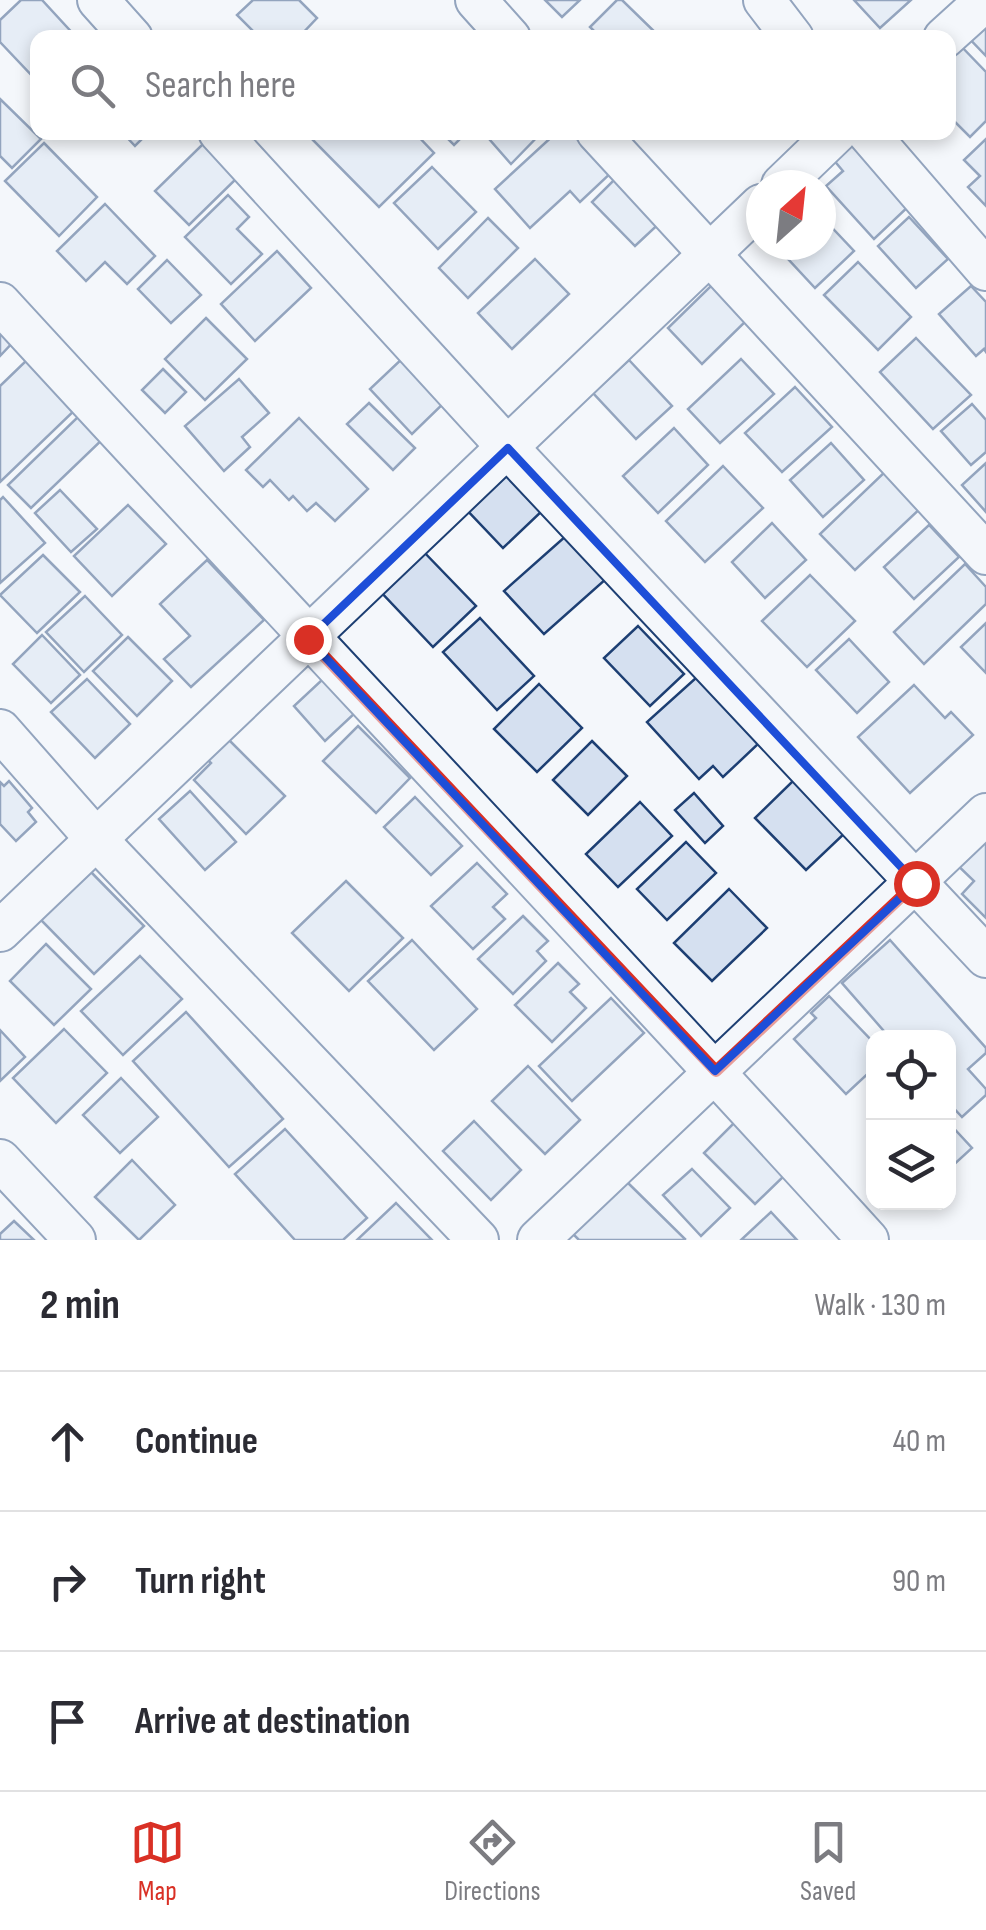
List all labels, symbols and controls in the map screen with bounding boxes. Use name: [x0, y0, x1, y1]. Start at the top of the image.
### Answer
search box: [30, 30, 956, 140]
icon: search: [65, 58, 120, 113]
text: Search here: [145, 63, 296, 108]
north arrow: [746, 170, 836, 260]
route end: [286, 617, 332, 663]
route start: [894, 861, 940, 907]
map controls: [866, 1030, 956, 1210]
button: locate: [866, 1030, 956, 1120]
button: layers: [866, 1120, 956, 1210]
text: 2 min: [40, 1280, 120, 1331]
text: Walk · 130 m: [814, 1286, 946, 1325]
icon: ahead: [40, 1414, 95, 1469]
text: Continue: [135, 1419, 258, 1464]
text: 40 m: [893, 1422, 946, 1461]
icon: right: [40, 1554, 95, 1609]
text: Turn right: [135, 1559, 266, 1604]
text: 90 m: [892, 1562, 946, 1601]
icon: arrive: [40, 1694, 95, 1749]
text: Arrive at destination: [135, 1699, 410, 1744]
tab: Map: [130, 1815, 185, 1908]
tab: Directions: [444, 1815, 541, 1908]
tab: Saved: [800, 1815, 856, 1908]

